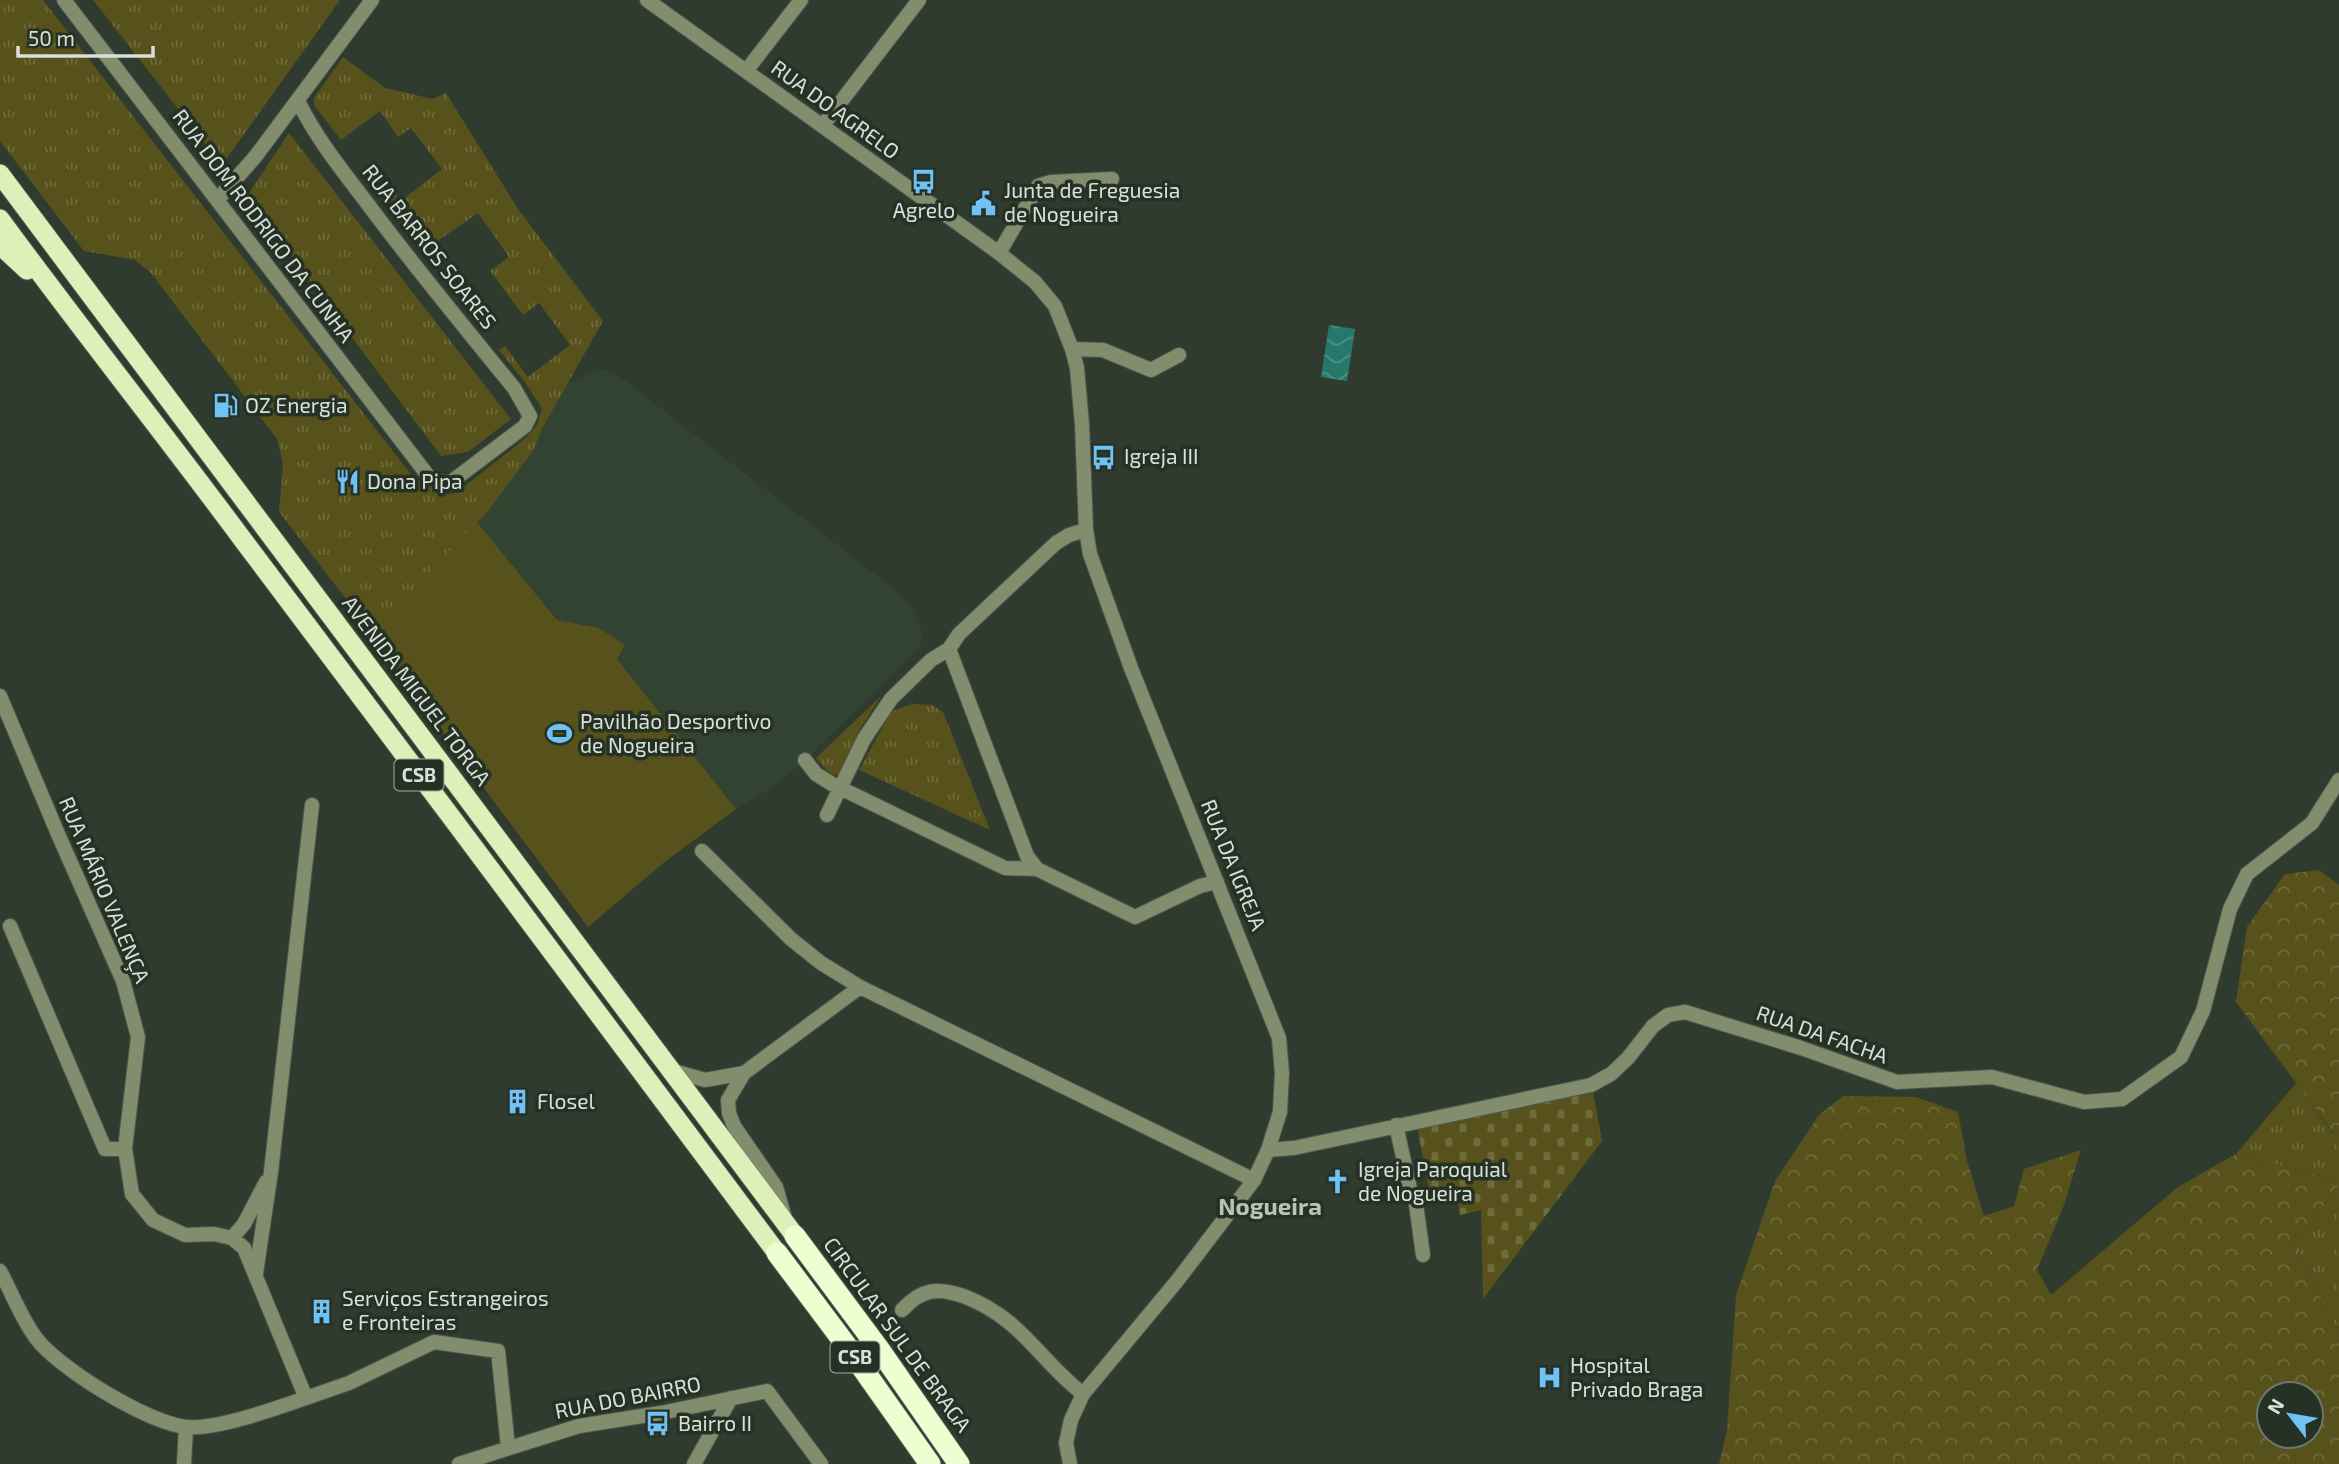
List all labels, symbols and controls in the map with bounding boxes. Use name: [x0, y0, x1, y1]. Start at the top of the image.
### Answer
scale bar: [18, 14, 152, 58]
text: 50 m: [28, 25, 75, 50]
street label: RUA DO AGRELO: [767, 54, 905, 163]
street label: RUA DOM RODRIGO DA CUNHA: [168, 104, 360, 347]
street label: RUA BARROS SOARES: [358, 159, 502, 333]
bus stop icon: Agrelo: [910, 168, 938, 196]
place label: Junta de Freguesia de Nogueira: [1004, 177, 1180, 226]
public building icon: Junta de Freguesia de Nogueira: [970, 189, 998, 217]
place label: Agrelo: [893, 197, 955, 222]
fuel station icon: OZ Energia: [211, 392, 239, 420]
place label: OZ Energia: [245, 392, 348, 417]
bus stop icon: Igreja III: [1090, 443, 1118, 471]
place label: Igreja III: [1124, 443, 1199, 469]
restaurant icon: Dona Pipa: [333, 468, 361, 496]
place label: Dona Pipa: [367, 468, 463, 493]
street label: AVENIDA MIGUEL TORGA: [338, 590, 497, 790]
place label: Pavilhão Desportivo de Nogueira: [580, 708, 771, 757]
sports icon: Pavilhão Desportivo de Nogueira: [546, 720, 574, 748]
road number: CSB: [394, 760, 444, 790]
street label: RUA MÁRIO VALENÇA: [53, 793, 156, 987]
street label: RUA DA IGREJA: [1197, 795, 1272, 933]
street label: RUA DA FACHA: [1753, 999, 1892, 1068]
building icon: Flosel: [503, 1088, 531, 1116]
place label: Flosel: [537, 1088, 595, 1113]
place label: Igreja Paroquial de Nogueira: [1358, 1156, 1508, 1205]
church icon: Igreja Paroquial de Nogueira: [1324, 1168, 1352, 1196]
district label: Nogueira: [1218, 1191, 1322, 1220]
street label: CIRCULAR SUL DE BRAGA: [819, 1232, 977, 1436]
place label: Serviços Estrangeiros e Fronteiras: [342, 1285, 549, 1334]
building icon: Serviços Estrangeiros e Fronteiras: [308, 1297, 336, 1325]
road number: CSB: [830, 1342, 880, 1372]
place label: Hospital Privado Braga: [1570, 1352, 1703, 1401]
hospital icon: Hospital Privado Braga: [1536, 1364, 1564, 1392]
street label: RUA DO BAIRRO: [553, 1370, 703, 1423]
north arrow: [2255, 1380, 2325, 1450]
text: N: [2262, 1394, 2288, 1418]
bus stop icon: Bairro II: [644, 1410, 672, 1438]
place label: Bairro II: [678, 1410, 752, 1435]

